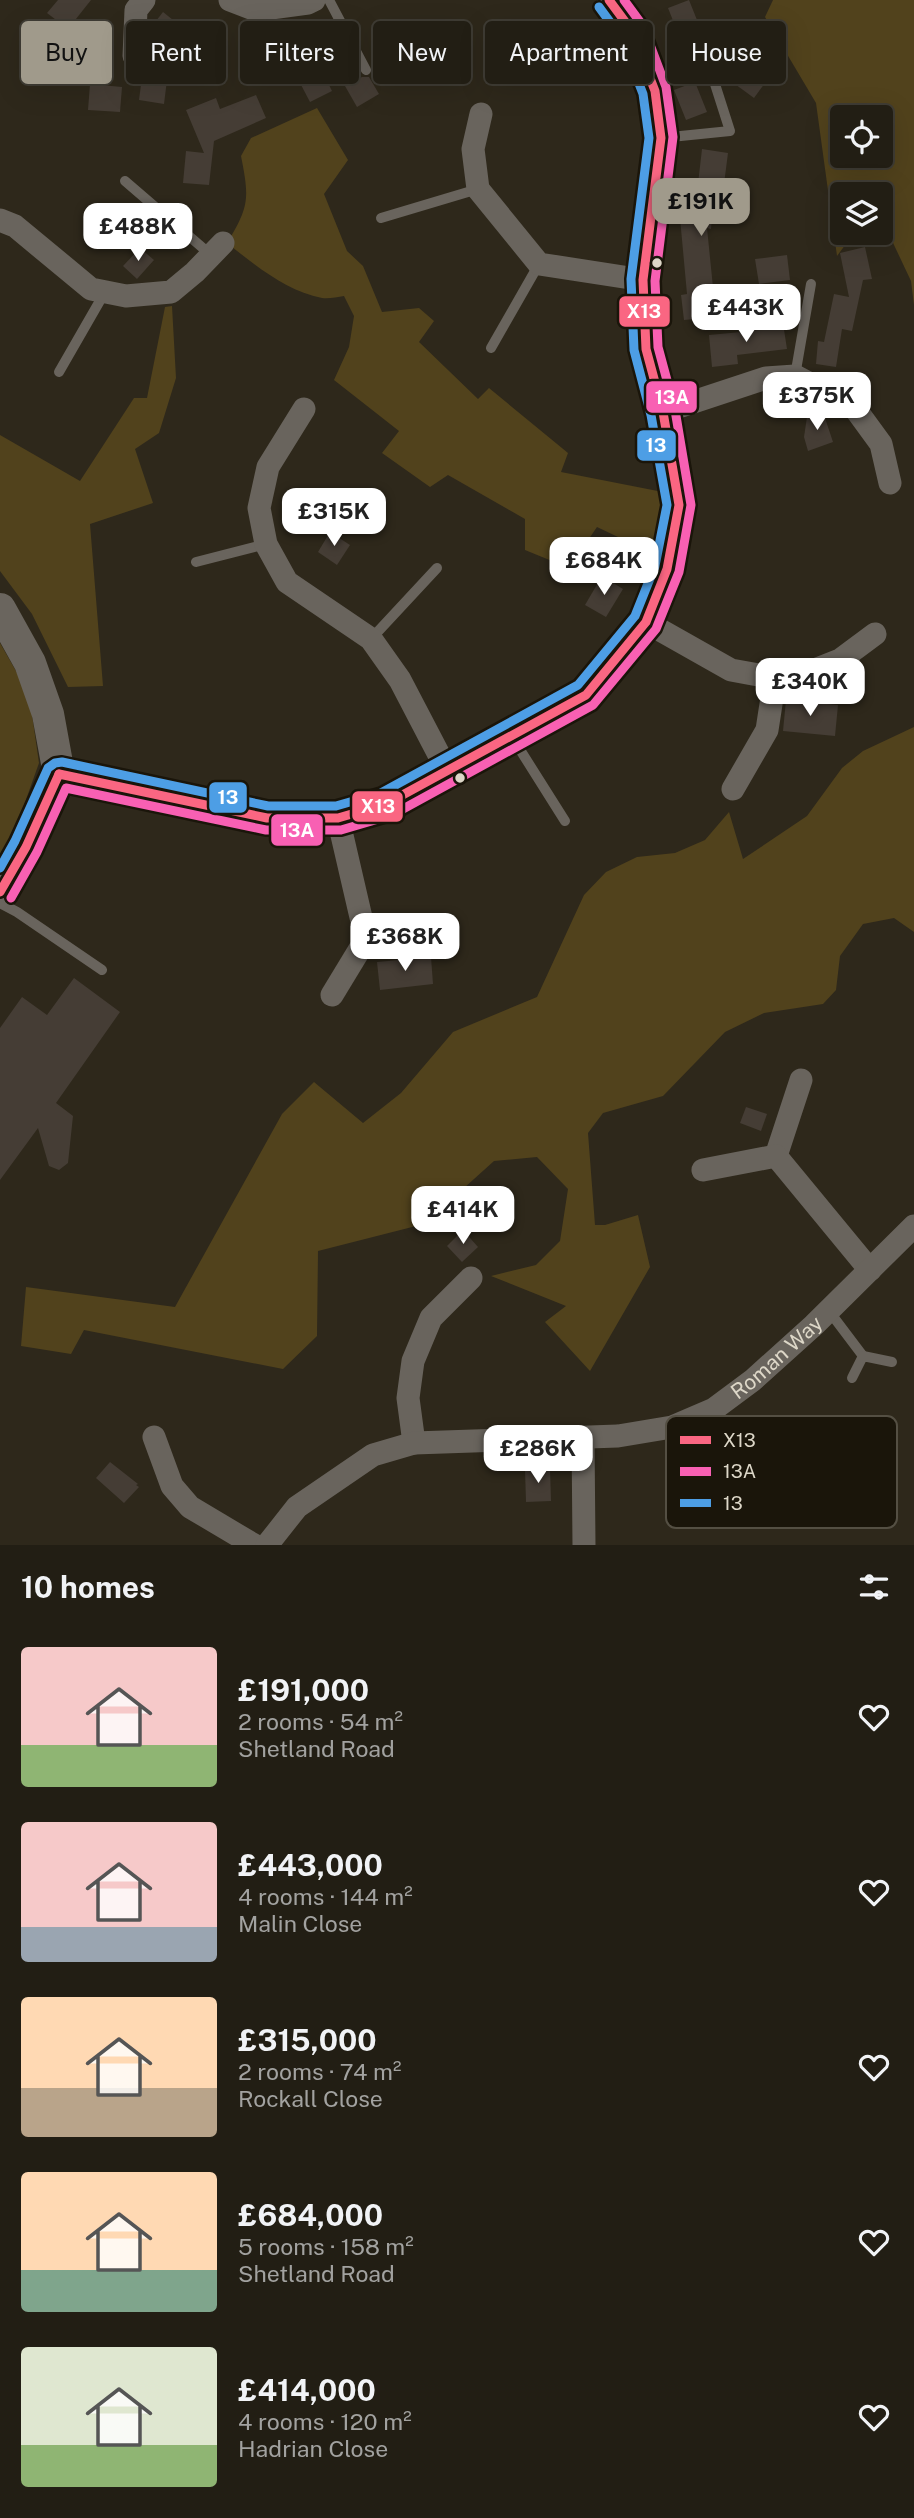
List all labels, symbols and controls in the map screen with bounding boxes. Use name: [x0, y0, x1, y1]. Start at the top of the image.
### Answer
chip: Buy: [21, 21, 112, 84]
chip: Rent: [126, 21, 226, 84]
chip: Filters: [240, 21, 359, 84]
chip: New: [373, 21, 471, 84]
chip: Apartment: [485, 21, 653, 84]
chip: House: [667, 21, 786, 84]
map controls: [830, 105, 893, 245]
button: locate: [830, 105, 893, 168]
pin: £191K: [652, 178, 750, 238]
button: layers: [830, 182, 893, 245]
text: £191K: [668, 187, 734, 214]
pin: £488K: [89, 204, 187, 263]
text: £488K: [99, 212, 177, 239]
unlabelled marker: [650, 256, 664, 270]
pin: £443K: [697, 284, 795, 344]
text: £443K: [708, 293, 784, 320]
line badge: X13: [618, 295, 671, 328]
text: X13: [627, 300, 661, 322]
pin: £375K: [768, 372, 866, 432]
line badge: 13A: [645, 380, 698, 414]
text: £375K: [779, 381, 855, 408]
text: 13A: [655, 386, 689, 408]
line badge: 13: [636, 429, 677, 462]
text: 13: [646, 434, 666, 456]
pin: £315K: [285, 489, 383, 548]
text: £315K: [298, 497, 370, 524]
pin: £684K: [555, 538, 653, 597]
text: £684K: [566, 546, 642, 573]
pin: £340K: [761, 658, 859, 718]
text: £340K: [772, 667, 848, 694]
unlabelled marker: [453, 771, 467, 785]
line badge: 13: [208, 781, 248, 814]
text: 13: [218, 786, 238, 808]
line badge: X13: [351, 790, 404, 823]
text: X13: [361, 795, 395, 817]
line badge: 13A: [270, 813, 324, 847]
text: 13A: [280, 819, 314, 841]
pin: £368K: [356, 914, 454, 973]
text: £368K: [366, 922, 444, 949]
pin: £414K: [414, 1186, 512, 1246]
text: £414K: [427, 1195, 499, 1222]
street label: Roman Way: [726, 1311, 828, 1404]
legend: [666, 1416, 897, 1528]
pin: £286K: [489, 1426, 587, 1485]
text: X13: [723, 1429, 756, 1451]
text: £286K: [500, 1434, 576, 1461]
text: 13A: [723, 1460, 756, 1482]
text: 13: [723, 1492, 743, 1514]
icon: filters: [855, 1568, 893, 1606]
text: 10 homes: [21, 1569, 155, 1605]
text: £191,000: [238, 1672, 369, 1708]
icon: home: [77, 1675, 161, 1759]
icon: heart: [855, 1698, 893, 1736]
text: 2 rooms · 54 m²: [238, 1708, 403, 1735]
text: Shetland Road: [238, 1735, 395, 1762]
text: £443,000: [238, 1847, 383, 1883]
icon: home: [77, 1850, 161, 1934]
icon: heart: [855, 1873, 893, 1911]
text: 4 rooms · 144 m²: [238, 1883, 413, 1910]
text: Malin Close: [238, 1910, 362, 1937]
text: £315,000: [238, 2022, 377, 2058]
icon: home: [77, 2025, 161, 2109]
icon: heart: [855, 2048, 893, 2086]
text: 2 rooms · 74 m²: [238, 2058, 401, 2085]
text: Rockall Close: [238, 2085, 383, 2112]
text: £684,000: [238, 2197, 383, 2233]
icon: home: [77, 2200, 161, 2284]
icon: heart: [855, 2223, 893, 2261]
text: 5 rooms · 158 m²: [238, 2233, 414, 2260]
text: Shetland Road: [238, 2260, 395, 2287]
text: £414,000: [238, 2372, 376, 2408]
icon: home: [77, 2375, 161, 2459]
icon: heart: [855, 2398, 893, 2436]
text: 4 rooms · 120 m²: [238, 2408, 412, 2435]
text: Hadrian Close: [238, 2435, 388, 2462]

